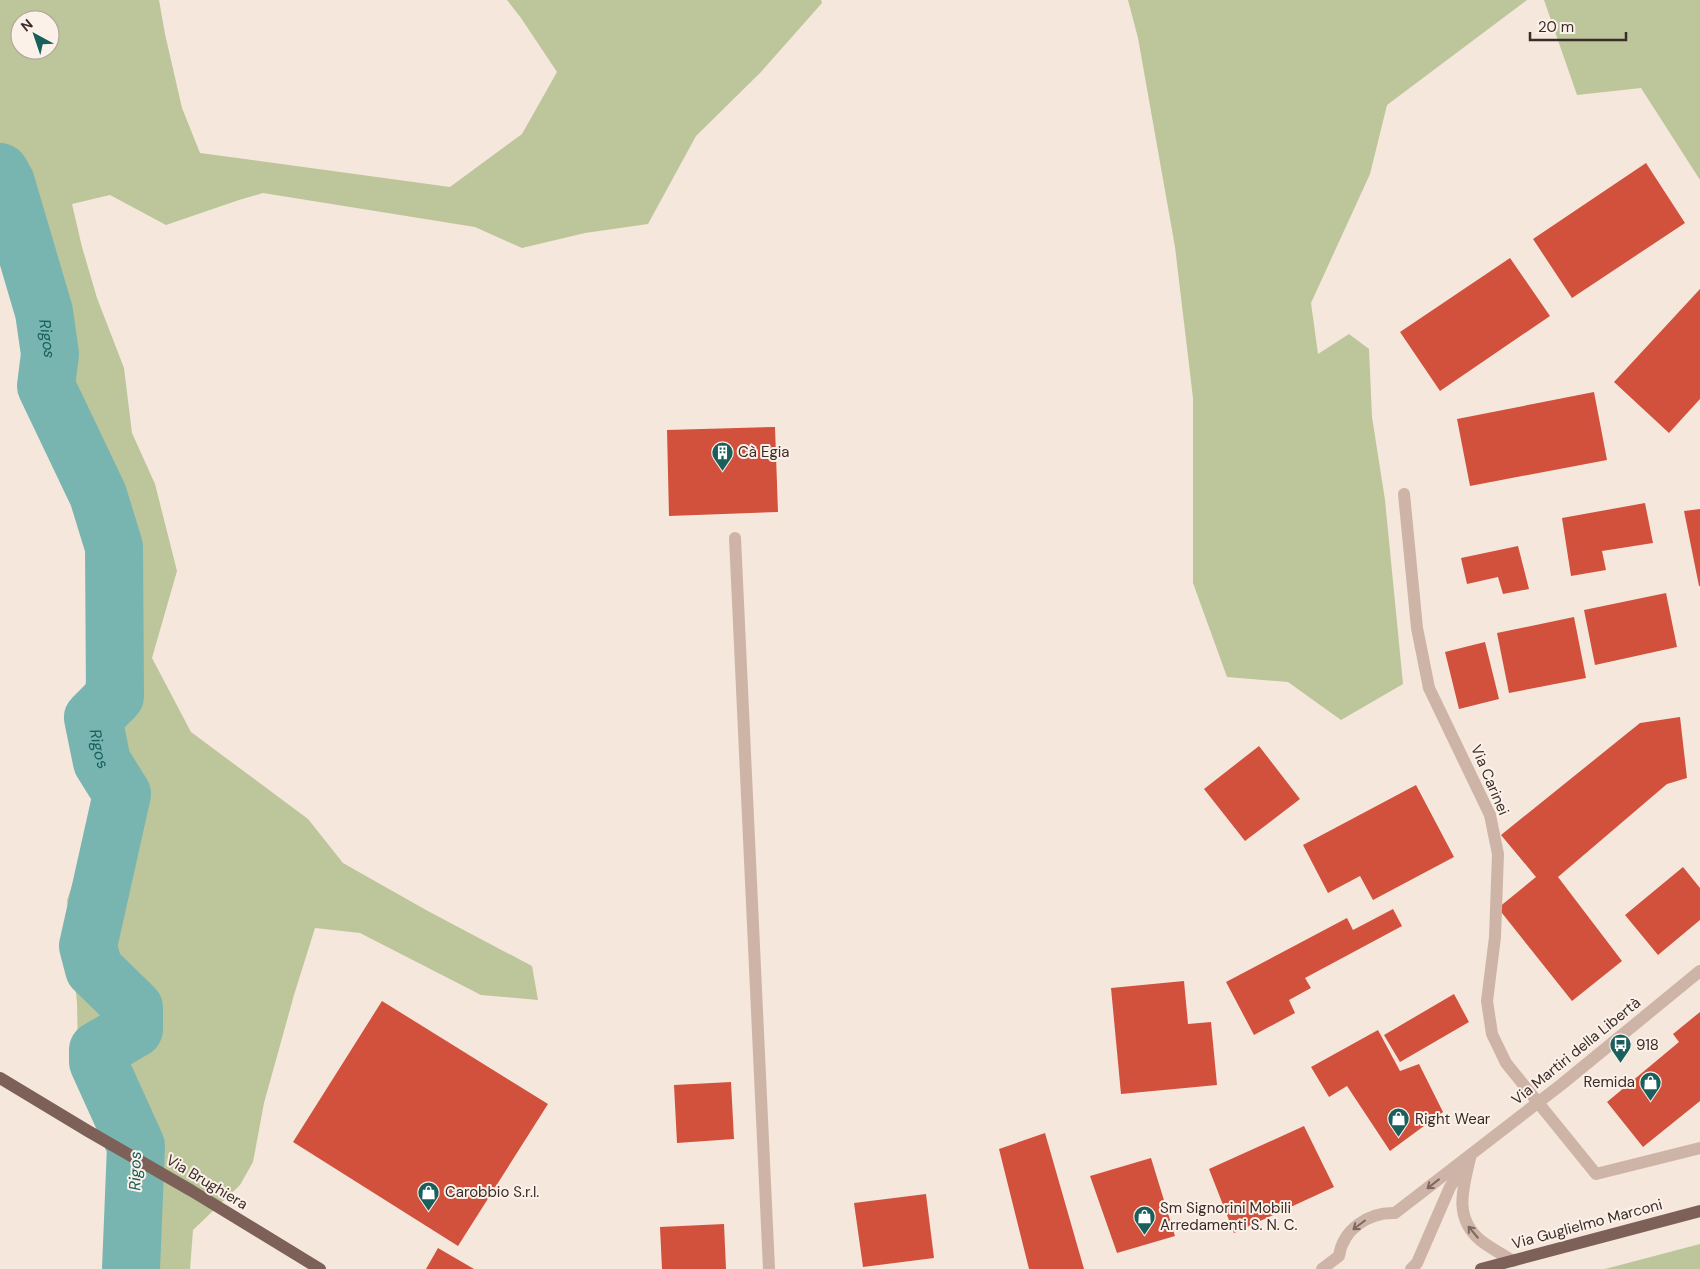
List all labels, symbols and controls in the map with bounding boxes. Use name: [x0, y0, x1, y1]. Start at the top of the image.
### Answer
north arrow: [10, 10, 60, 60]
scale bar: [1530, 10, 1626, 42]
text: N: [17, 15, 36, 35]
text: 20 m: [1538, 17, 1574, 37]
water label: Rigos: [35, 318, 61, 360]
building icon: Cà Egia: [710, 440, 734, 471]
place label: Cà Egia: [738, 442, 790, 462]
water label: Rigos: [85, 727, 114, 773]
street label: Via Carinei: [1466, 742, 1514, 818]
street label: Via Martiri della Libertà: [1507, 993, 1645, 1109]
bus stop icon: 918: [1608, 1033, 1632, 1064]
place label: 918: [1636, 1035, 1659, 1055]
shop icon: Remida: [1639, 1070, 1663, 1101]
place label: Remida: [1583, 1072, 1635, 1092]
shop icon: Right Wear: [1387, 1107, 1411, 1138]
place label: Right Wear: [1415, 1109, 1491, 1129]
street label: Via Brughiera: [163, 1150, 251, 1214]
water label: Rigos: [124, 1151, 146, 1191]
one-way arrow: [1427, 1178, 1440, 1189]
shop icon: Carobbio S.r.l.: [417, 1180, 441, 1211]
place label: Carobbio S.r.l.: [445, 1182, 539, 1202]
street label: Via Guglielmo Marconi: [1510, 1194, 1664, 1254]
place label: Sm Signorini Mobili Arredamenti S. N. C.: [1160, 1198, 1298, 1235]
shop icon: Sm Signorini Mobili Arredamenti S. N. C.: [1132, 1205, 1156, 1236]
one-way arrow: [1353, 1219, 1366, 1230]
one-way arrow: [1468, 1226, 1479, 1239]

